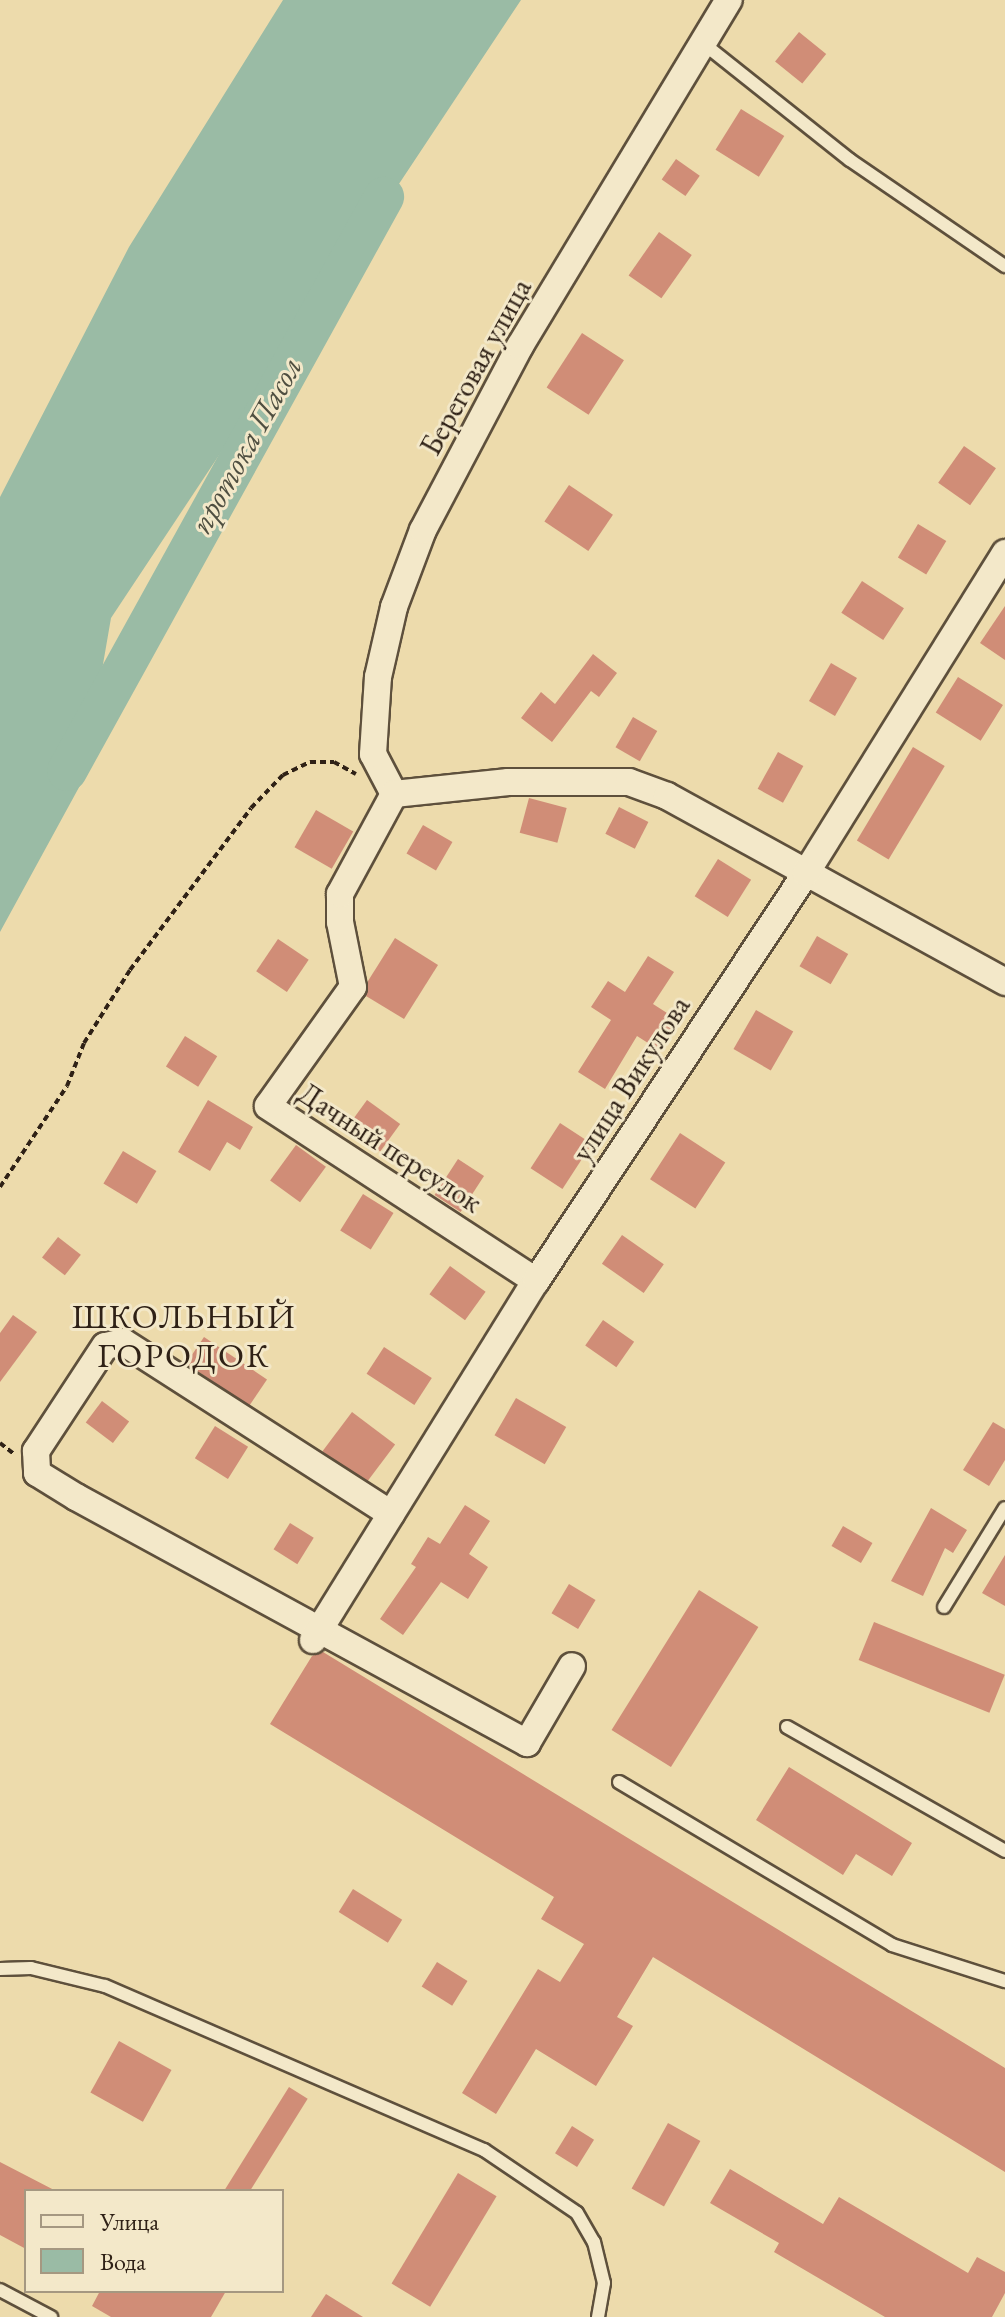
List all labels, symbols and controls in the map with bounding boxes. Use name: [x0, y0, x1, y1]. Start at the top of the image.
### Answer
street label: Береговая улица: [413, 272, 539, 462]
water label: протока Пасол: [182, 350, 310, 540]
street label: улица Викулова: [564, 989, 698, 1169]
street label: Дачный переулок: [291, 1075, 489, 1221]
district label: ШКОЛЬНЫЙ ГОРОДОК: [72, 1296, 296, 1376]
legend: [24, 2189, 284, 2293]
text: Улица: [100, 2206, 159, 2237]
text: Вода: [100, 2246, 146, 2277]

